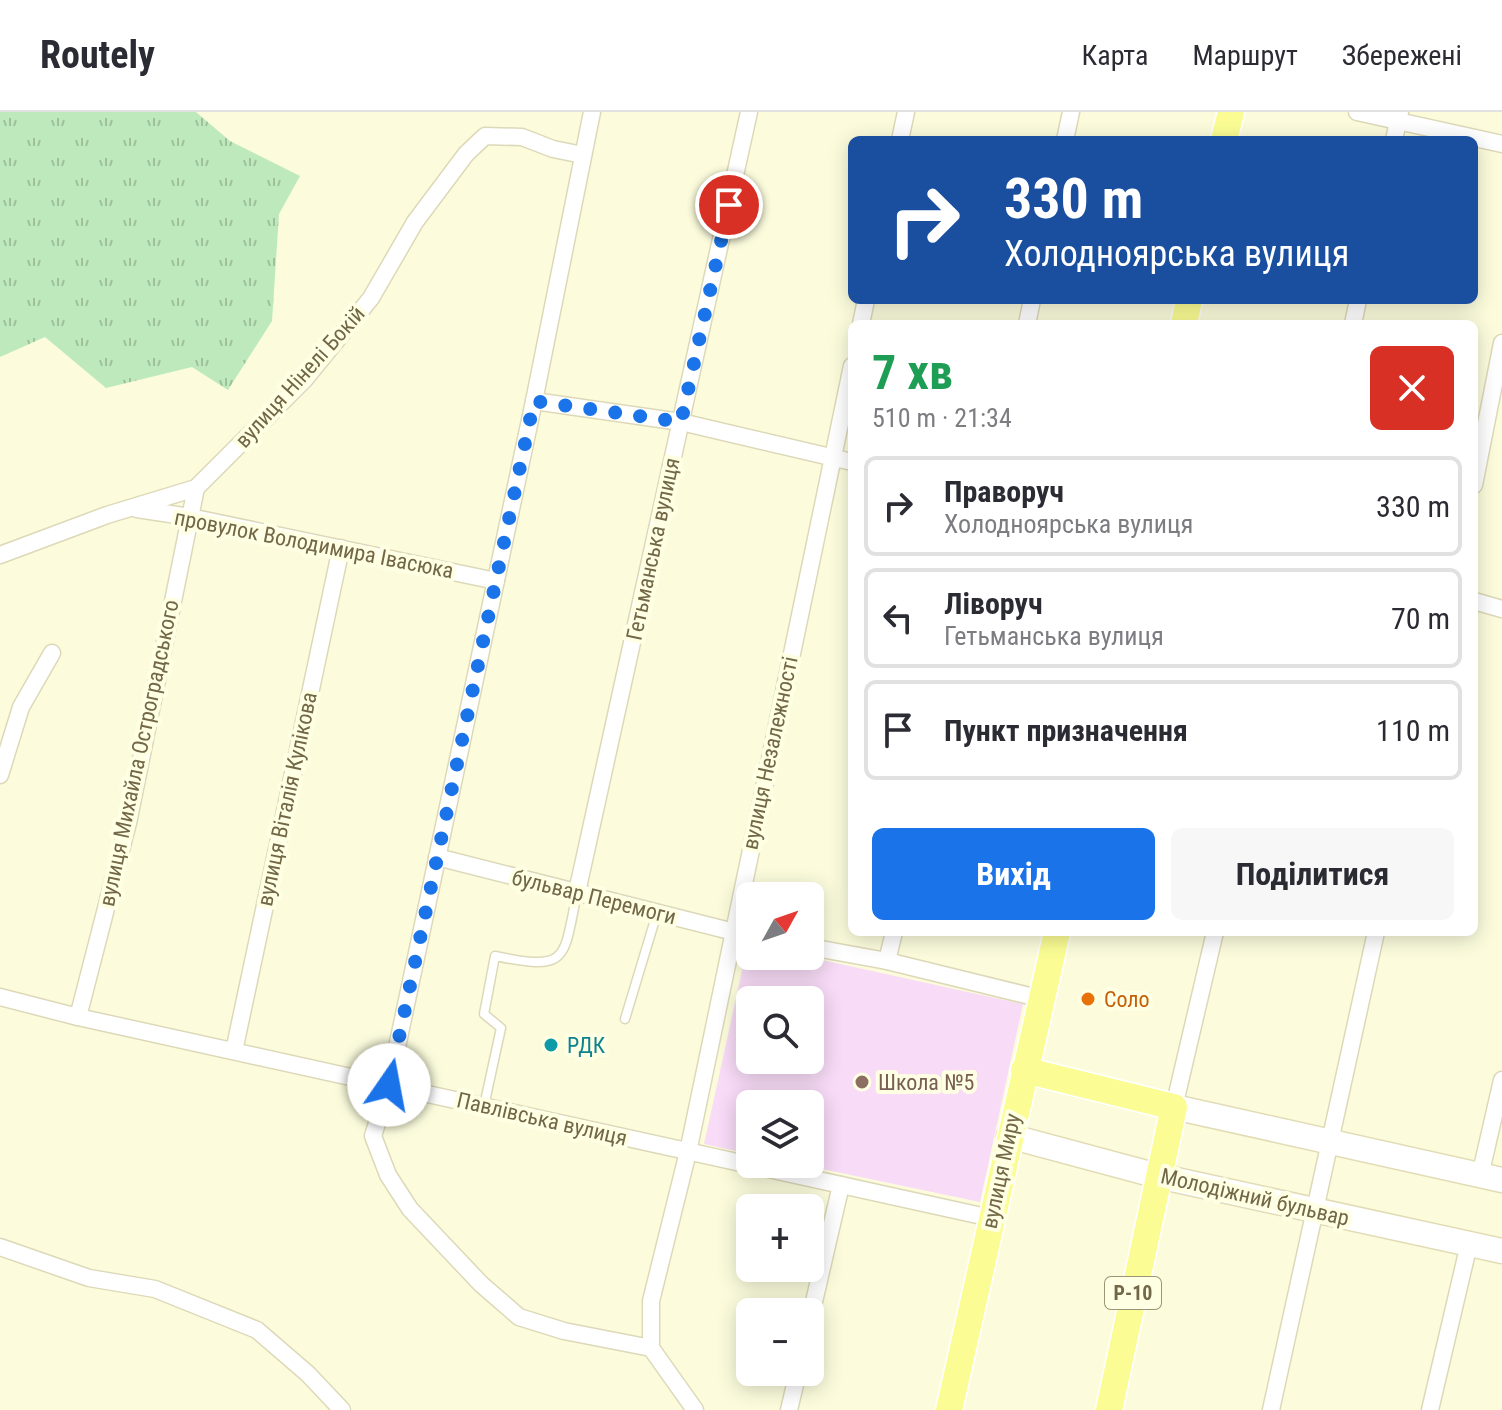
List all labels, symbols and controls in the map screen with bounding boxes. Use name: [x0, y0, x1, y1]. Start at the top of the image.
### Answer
text: Routely: [40, 33, 155, 77]
text: Карта: [1082, 39, 1148, 72]
text: Маршрут: [1192, 39, 1298, 72]
text: Збережені: [1342, 39, 1462, 72]
text: 330 m: [1004, 166, 1143, 232]
icon: right: [872, 168, 976, 272]
pin: [695, 171, 763, 239]
icon: arrive: [707, 183, 751, 227]
text: Холодноярська вулиця: [1004, 233, 1349, 275]
street label: вулиця Нінелі Бокій: [230, 301, 370, 453]
text: 7 хв: [872, 344, 953, 401]
button: close: [1370, 346, 1454, 430]
text: 510 m · 21:34: [872, 403, 1012, 433]
street label: Гетьманська вулиця: [621, 455, 685, 643]
text: Праворуч: [944, 474, 1064, 509]
icon: right: [876, 484, 920, 528]
text: 330 m: [1376, 489, 1450, 524]
street label: провулок Володимира Івасюка: [172, 505, 456, 583]
text: Холодноярська вулиця: [944, 509, 1193, 539]
text: Ліворуч: [944, 586, 1043, 621]
icon: left: [876, 596, 920, 640]
street label: вулиця Михайла Остроградського: [94, 598, 184, 908]
text: 70 m: [1391, 601, 1450, 636]
text: Гетьманська вулиця: [944, 621, 1164, 651]
street label: вулиця Незалежності: [737, 654, 803, 852]
street label: вулиця Віталія Кулікова: [252, 690, 322, 908]
icon: arrive: [876, 708, 920, 752]
text: Пункт призначення: [944, 713, 1188, 748]
text: 110 m: [1376, 713, 1450, 748]
button: Вихід: [872, 828, 1155, 920]
button: Поділитися: [1171, 828, 1454, 920]
street label: бульвар Перемоги: [509, 864, 679, 930]
north arrow: [736, 882, 824, 970]
map controls: [736, 882, 824, 1386]
button: search: [736, 986, 824, 1074]
place label: Соло: [1104, 987, 1150, 1012]
marker: Соло: [1079, 990, 1097, 1008]
place label: РДК: [567, 1033, 606, 1058]
marker: РДК: [542, 1036, 560, 1054]
position arrow: [347, 1043, 431, 1127]
place label: Школа №5: [878, 1070, 974, 1095]
marker: Школа №5: [853, 1073, 871, 1091]
street label: Павлівська вулиця: [454, 1087, 630, 1151]
button: layers: [736, 1090, 824, 1178]
street label: вулиця Миру: [977, 1111, 1025, 1231]
street label: Молодіжний бульвар: [1158, 1163, 1352, 1231]
button: +: [736, 1194, 824, 1282]
road number: Р-10: [1105, 1277, 1161, 1309]
button: −: [736, 1298, 824, 1386]

